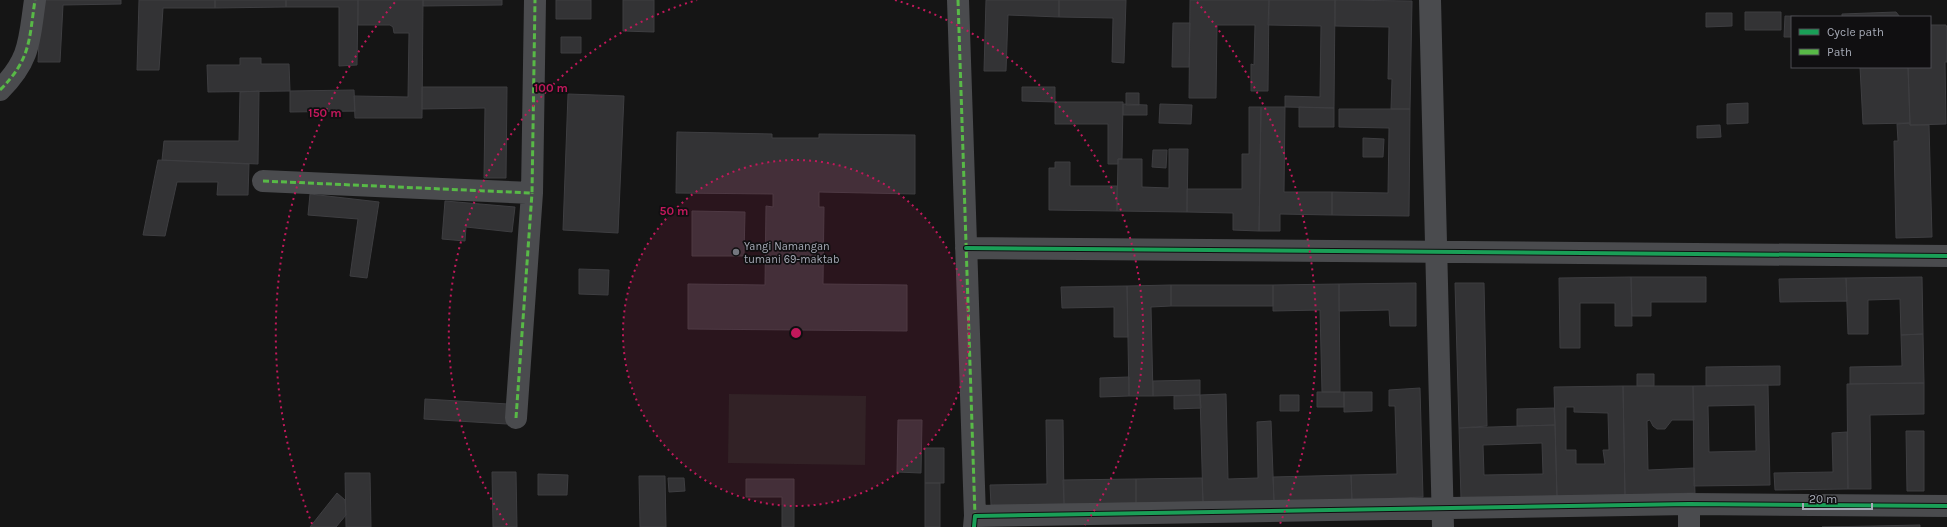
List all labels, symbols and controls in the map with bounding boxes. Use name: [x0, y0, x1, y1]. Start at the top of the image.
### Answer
legend: [1791, 16, 1931, 68]
text: Cycle path: [1827, 25, 1884, 39]
text: Path: [1827, 45, 1852, 59]
text: 100 m: [534, 81, 568, 95]
text: 150 m: [308, 106, 342, 120]
text: 50 m: [660, 204, 689, 218]
place label: Yangi Namangan tumani 69-maktab: [744, 240, 839, 266]
marker: Yangi Namangan tumani 69-maktab: [731, 247, 741, 257]
centre of rings: [789, 326, 803, 340]
scale bar: [1803, 485, 1872, 511]
text: 20 m: [1809, 492, 1837, 506]

